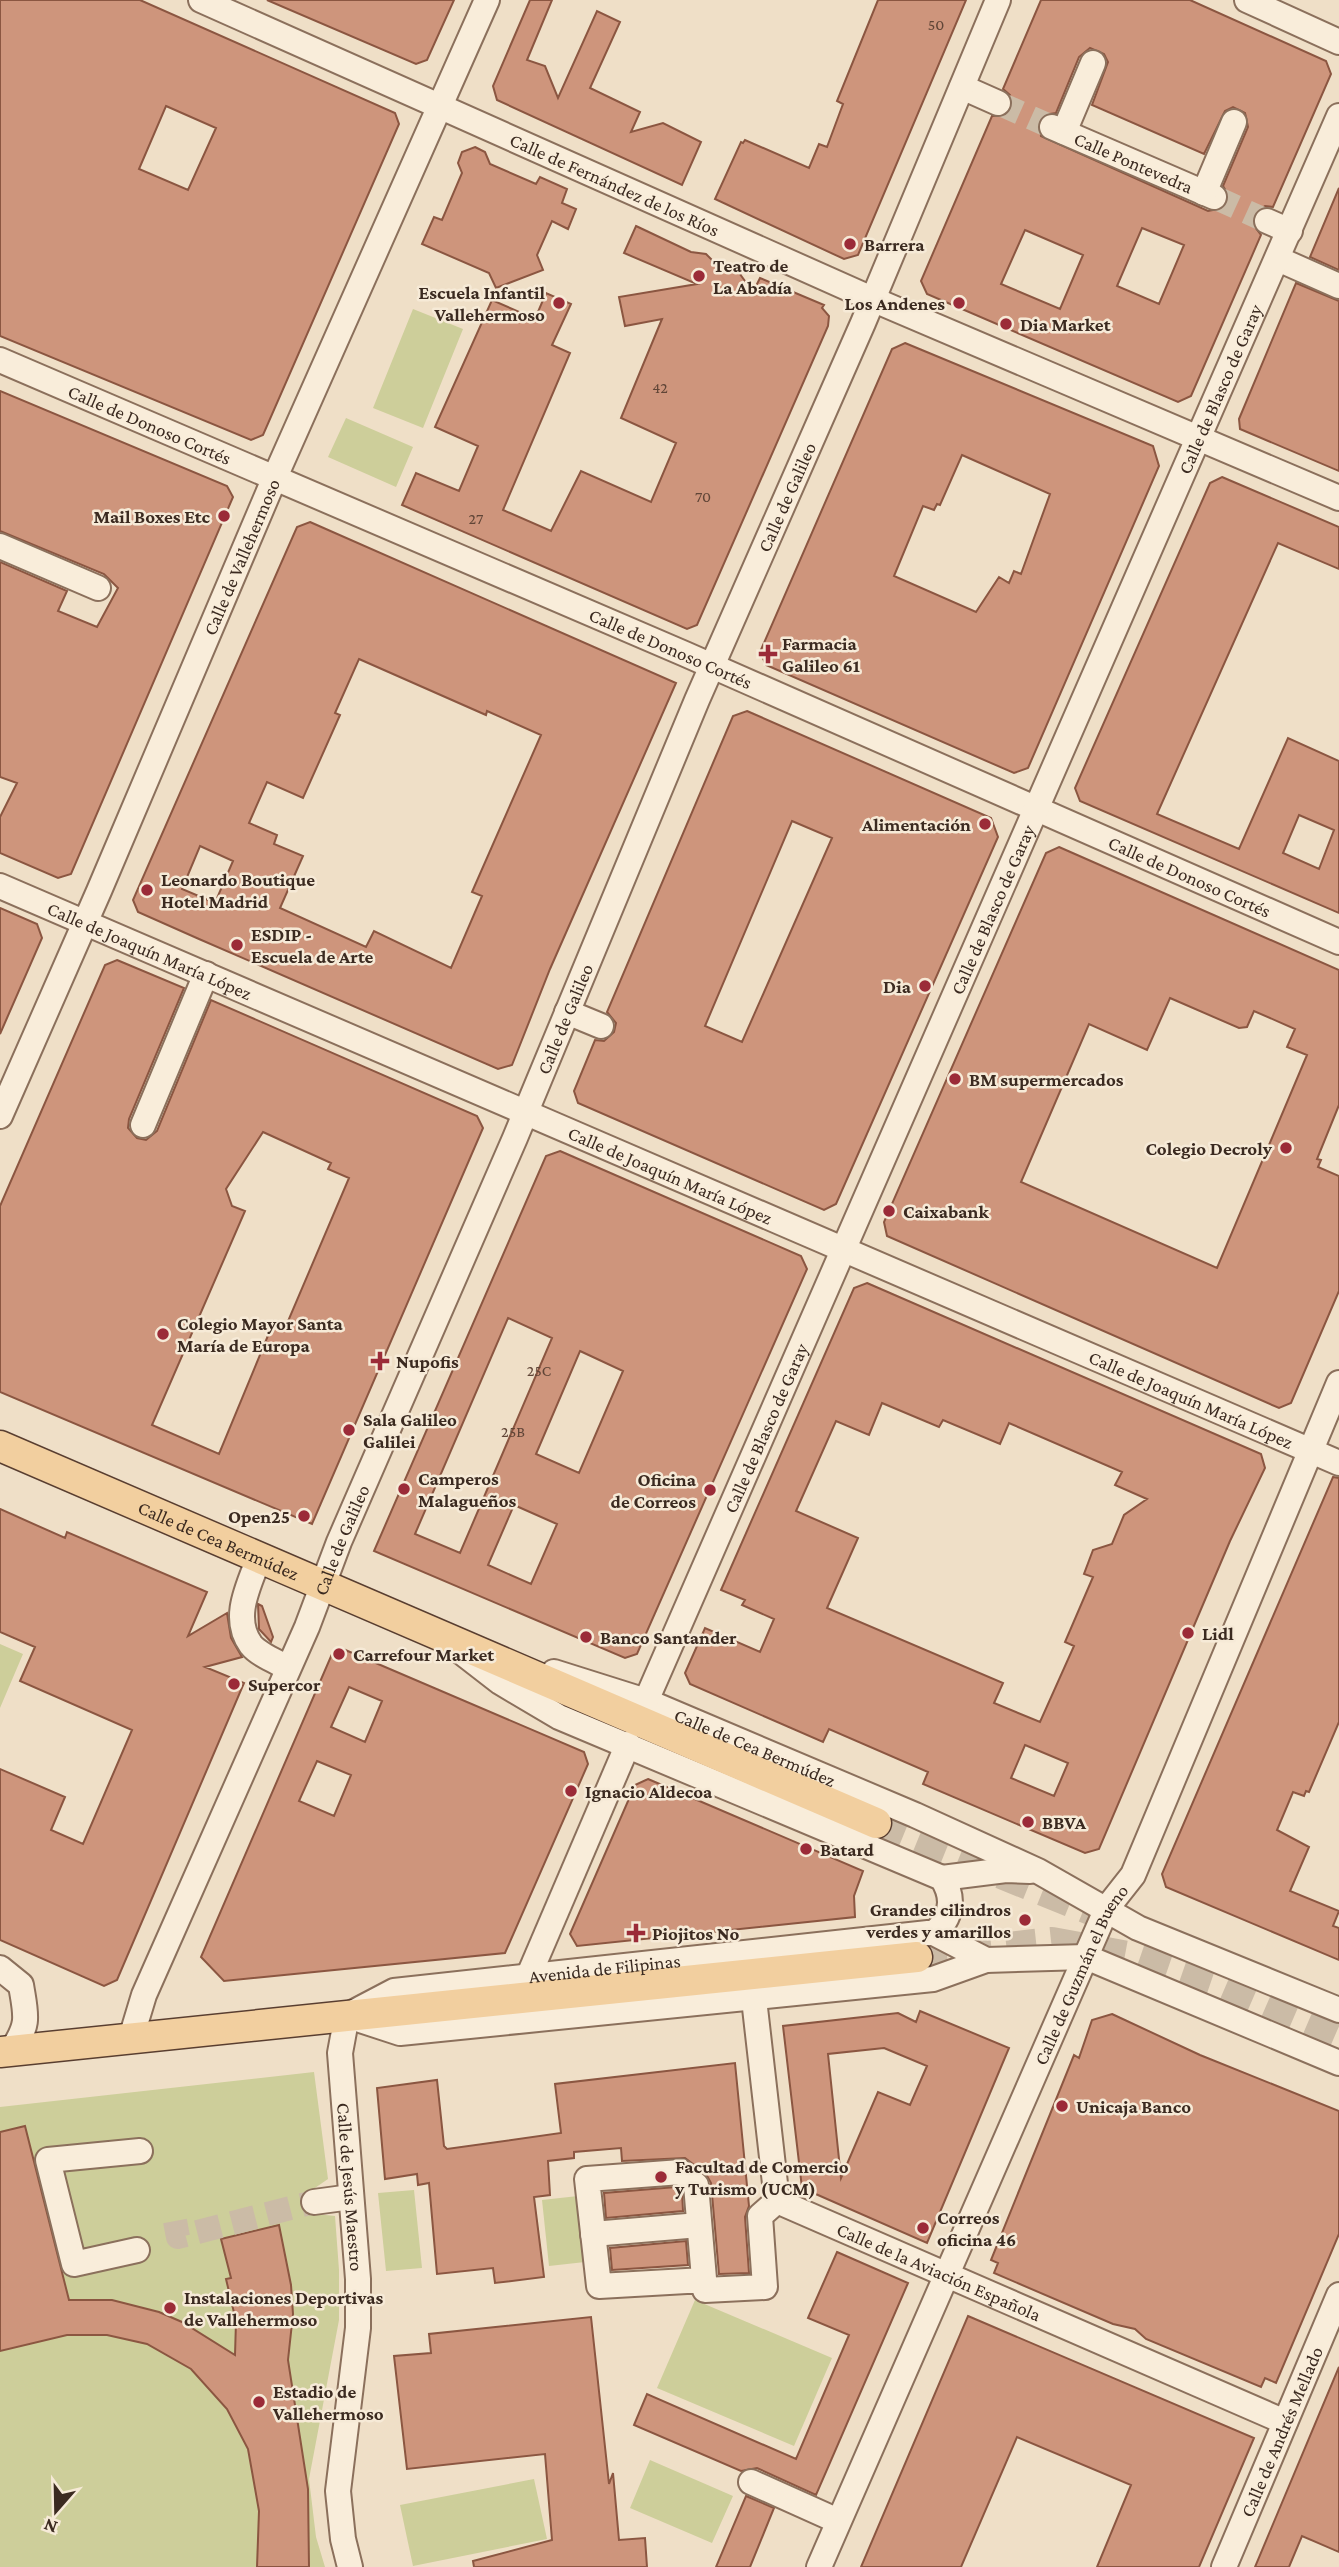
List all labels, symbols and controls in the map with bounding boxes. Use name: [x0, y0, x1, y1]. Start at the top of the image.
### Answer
house number: 50: [928, 16, 944, 33]
street label: Calle Pontevedra: [1071, 127, 1196, 197]
street label: Calle de Fernández de los Ríos: [507, 129, 723, 240]
place label: Barrera: [864, 234, 925, 255]
marker: Barrera: [842, 236, 858, 252]
place label: Teatro de La Abadía: [713, 255, 793, 298]
marker: Teatro de La Abadía: [691, 268, 707, 284]
place label: Escuela Infantil Vallehermoso: [418, 282, 545, 325]
place label: Los Andenes: [845, 293, 945, 314]
marker: Escuela Infantil Vallehermoso: [551, 295, 567, 311]
marker: Los Andenes: [951, 295, 967, 311]
street label: Calle de Blasco de Garay: [1173, 301, 1266, 477]
place label: Dia Market: [1020, 314, 1111, 335]
marker: Dia Market: [998, 316, 1014, 332]
house number: 42: [652, 379, 668, 396]
street label: Calle de Donoso Cortés: [65, 380, 234, 469]
street label: Calle de Galileo: [753, 439, 820, 555]
street label: Calle de Vallehermoso: [199, 475, 284, 638]
house number: 70: [695, 488, 711, 505]
place label: Mail Boxes Etc: [94, 506, 210, 527]
marker: Mail Boxes Etc: [216, 508, 232, 524]
house number: 27: [469, 510, 484, 527]
street label: Calle de Donoso Cortés: [586, 604, 755, 693]
place label: Farmacia Galileo 61: [782, 633, 860, 676]
marker: Farmacia Galileo 61: [760, 646, 776, 662]
place label: Alimentación: [861, 814, 971, 835]
marker: Alimentación: [977, 816, 993, 832]
street label: Calle de Blasco de Garay: [946, 821, 1038, 997]
street label: Calle de Donoso Cortés: [1105, 831, 1274, 921]
place label: Leonardo Boutique Hotel Madrid: [161, 869, 315, 912]
marker: Leonardo Boutique Hotel Madrid: [139, 882, 155, 898]
street label: Calle de Joaquín María López: [44, 897, 255, 1004]
place label: ESDIP - Escuela de Arte: [251, 924, 374, 967]
marker: ESDIP - Escuela de Arte: [229, 937, 245, 953]
street label: Calle de Galileo: [532, 961, 597, 1077]
place label: Dia: [883, 976, 912, 997]
marker: Dia: [917, 978, 933, 994]
place label: BM supermercados: [969, 1069, 1124, 1090]
marker: BM supermercados: [947, 1071, 963, 1087]
street label: Calle de Joaquín María López: [565, 1122, 776, 1228]
place label: Colegio Decroly: [1145, 1138, 1273, 1159]
marker: Colegio Decroly: [1278, 1140, 1294, 1156]
place label: Caixabank: [903, 1201, 989, 1222]
marker: Caixabank: [881, 1203, 897, 1219]
place label: Colegio Mayor Santa María de Europa: [177, 1313, 344, 1356]
marker: Colegio Mayor Santa María de Europa: [155, 1326, 171, 1342]
street label: Calle de Blasco de Garay: [719, 1340, 812, 1516]
street label: Calle de Joaquín María López: [1086, 1346, 1296, 1452]
marker: Nupofis: [370, 1351, 390, 1371]
place label: Nupofis: [396, 1351, 459, 1372]
house number: 25C: [527, 1362, 551, 1379]
place label: Sala Galileo Galilei: [363, 1409, 457, 1452]
marker: Sala Galileo Galilei: [341, 1422, 357, 1438]
house number: 25B: [501, 1423, 525, 1440]
place label: Camperos Malagueños: [418, 1468, 517, 1511]
place label: Oficina de Correos: [611, 1469, 697, 1512]
street label: Calle de Galileo: [309, 1481, 373, 1598]
marker: Camperos Malagueños: [396, 1481, 412, 1497]
marker: Oficina de Correos: [702, 1482, 718, 1498]
street label: Calle de Cea Bermúdez: [135, 1496, 302, 1584]
place label: Open25: [228, 1506, 290, 1527]
marker: Open25: [296, 1508, 312, 1524]
place label: Lidl: [1202, 1623, 1234, 1644]
marker: Lidl: [1180, 1625, 1196, 1641]
place label: Banco Santander: [600, 1627, 737, 1648]
marker: Banco Santander: [578, 1629, 594, 1645]
place label: Carrefour Market: [353, 1644, 494, 1665]
marker: Carrefour Market: [331, 1646, 347, 1662]
place label: Supercor: [248, 1674, 321, 1695]
marker: Supercor: [226, 1676, 242, 1692]
street label: Calle de Cea Bermúdez: [671, 1704, 839, 1791]
place label: Ignacio Aldecoa: [585, 1781, 713, 1802]
marker: Ignacio Aldecoa: [563, 1783, 579, 1799]
place label: BBVA: [1042, 1812, 1087, 1833]
marker: BBVA: [1020, 1814, 1036, 1830]
place label: Batard: [820, 1839, 875, 1860]
marker: Batard: [798, 1841, 814, 1857]
street label: Calle de Guzmán el Bueno: [1029, 1880, 1132, 2068]
place label: Grandes cilindros verdes y amarillos: [865, 1899, 1011, 1942]
marker: Grandes cilindros verdes y amarillos: [1017, 1912, 1033, 1928]
marker: Piojitos No: [626, 1923, 646, 1943]
place label: Piojitos No: [652, 1923, 739, 1945]
street label: Avenida de Filipinas: [528, 1949, 682, 1987]
place label: Unicaja Banco: [1076, 2096, 1191, 2118]
marker: Unicaja Banco: [1054, 2098, 1070, 2114]
street label: Calle de Jesús Maestro: [333, 2102, 368, 2272]
place label: Facultad de Comercio y Turismo (UCM): [674, 2156, 849, 2200]
marker: Facultad de Comercio y Turismo (UCM): [653, 2169, 669, 2185]
place label: Correos oficina 46: [937, 2207, 1016, 2250]
street label: Calle de la Aviación Española: [834, 2218, 1044, 2325]
marker: Correos oficina 46: [915, 2220, 931, 2236]
place label: Instalaciones Deportivas de Vallehermoso: [184, 2287, 383, 2330]
marker: Instalaciones Deportivas de Vallehermoso: [162, 2300, 178, 2316]
street label: Calle de Andrés Mellado: [1236, 2343, 1327, 2520]
place label: Estadio de Vallehermoso: [272, 2381, 384, 2424]
marker: Estadio de Vallehermoso: [251, 2394, 267, 2410]
north arrow: [21, 2476, 91, 2546]
text: N: [41, 2514, 60, 2539]

